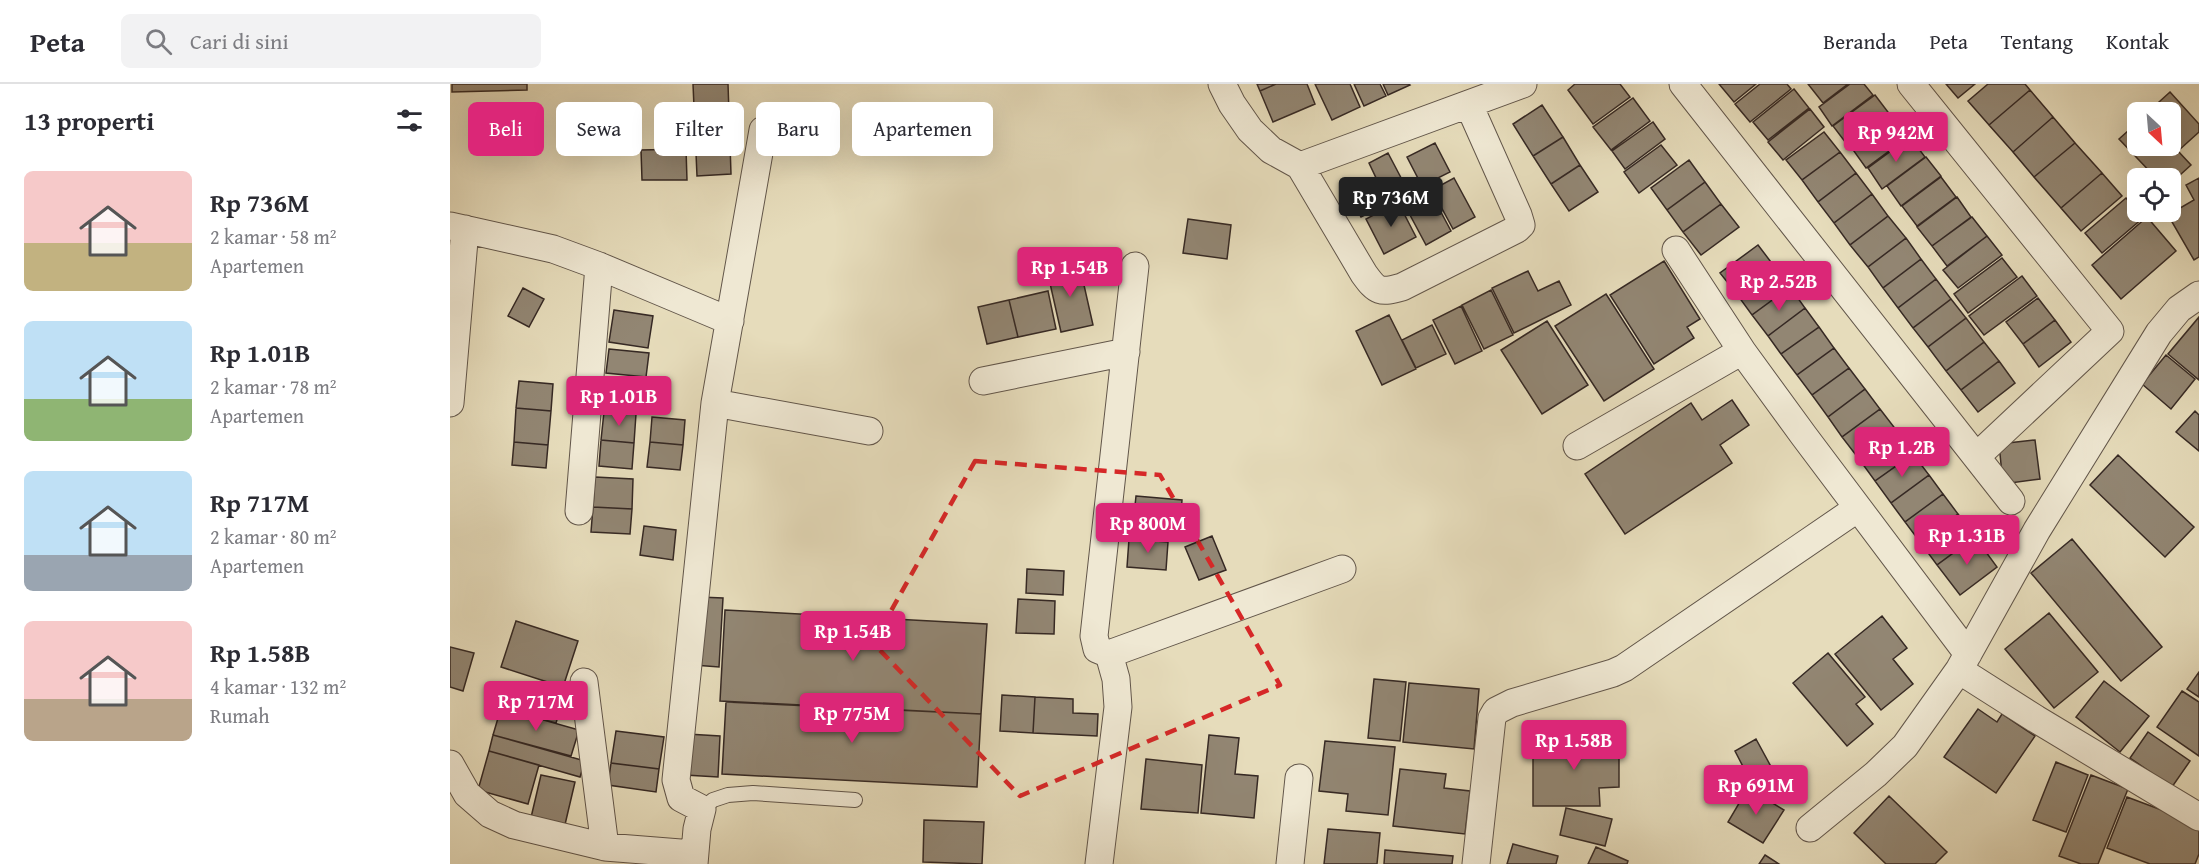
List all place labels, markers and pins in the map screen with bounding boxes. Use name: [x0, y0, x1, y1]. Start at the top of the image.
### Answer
pin: Rp 942M: [1841, 112, 1951, 163]
pin: Rp 736M: [1336, 177, 1446, 228]
pin: Rp 1.54B: [1008, 247, 1132, 298]
pin: Rp 2.52B: [1717, 261, 1841, 312]
pin: Rp 1.01B: [557, 376, 681, 427]
pin: Rp 1.2B: [1847, 427, 1957, 478]
pin: Rp 800M: [1093, 503, 1203, 554]
pin: Rp 1.31B: [1905, 515, 2029, 566]
pin: Rp 1.54B: [791, 611, 915, 662]
pin: Rp 717M: [481, 681, 591, 732]
pin: Rp 775M: [797, 693, 907, 744]
pin: Rp 1.58B: [1512, 720, 1636, 771]
pin: Rp 691M: [1701, 765, 1811, 816]

